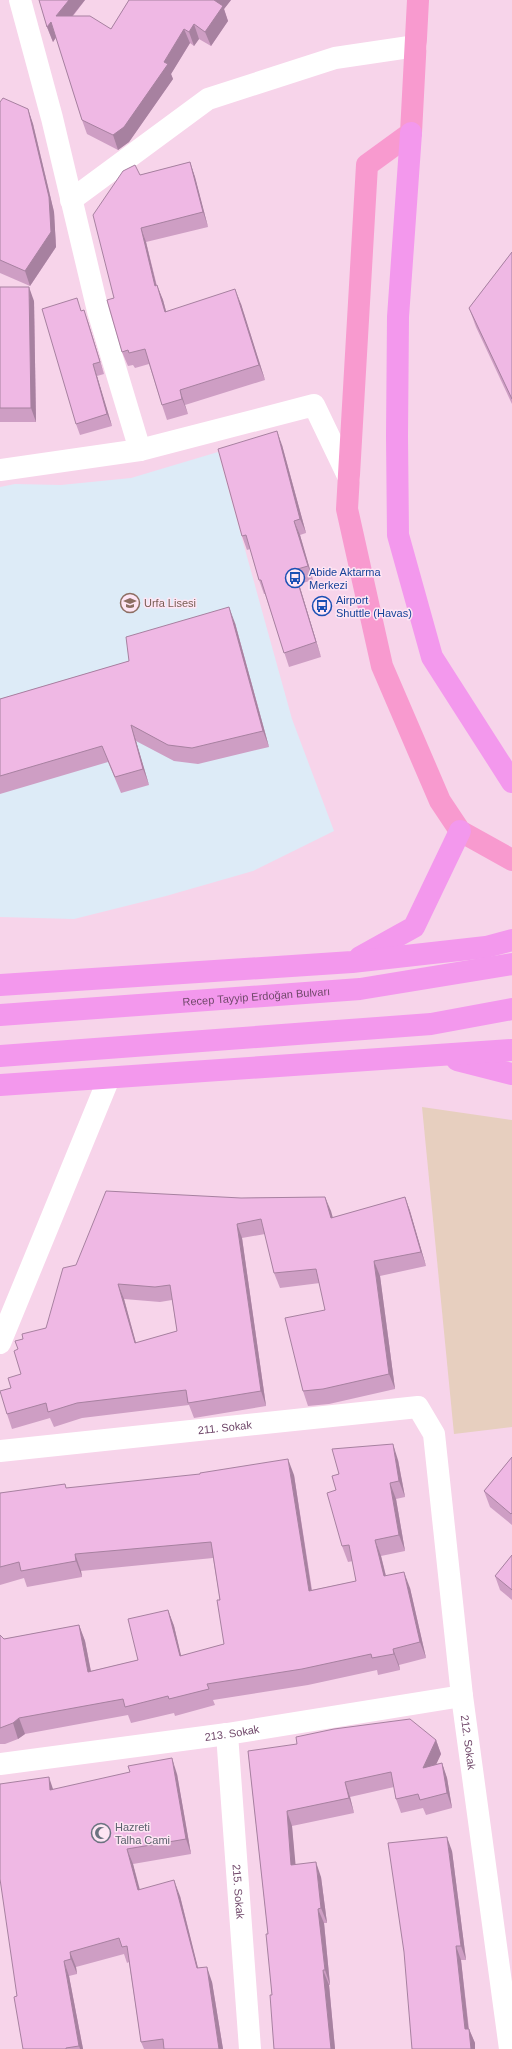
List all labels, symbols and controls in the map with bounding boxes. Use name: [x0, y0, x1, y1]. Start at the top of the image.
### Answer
place label: Abide Aktarma Merkezi: [309, 566, 381, 591]
bus stop icon: Abide Aktarma Merkezi: [284, 567, 306, 589]
school or university icon: Urfa Lisesi: [119, 592, 141, 614]
place label: Airport Shuttle (Havas): [336, 594, 412, 619]
bus stop icon: Airport Shuttle (Havas): [311, 595, 333, 617]
place label: Urfa Lisesi: [144, 597, 196, 609]
street label: Recep Tayyip Erdoğan Bulvarı: [182, 985, 331, 1008]
street label: 211. Sokak: [197, 1418, 253, 1436]
street label: 212. Sokak: [459, 1714, 478, 1771]
street label: 213. Sokak: [204, 1723, 261, 1743]
place label: Hazreti Talha Cami: [115, 1821, 170, 1846]
mosque icon: Hazreti Talha Cami: [90, 1822, 112, 1844]
street label: 215. Sokak: [231, 1864, 247, 1920]

